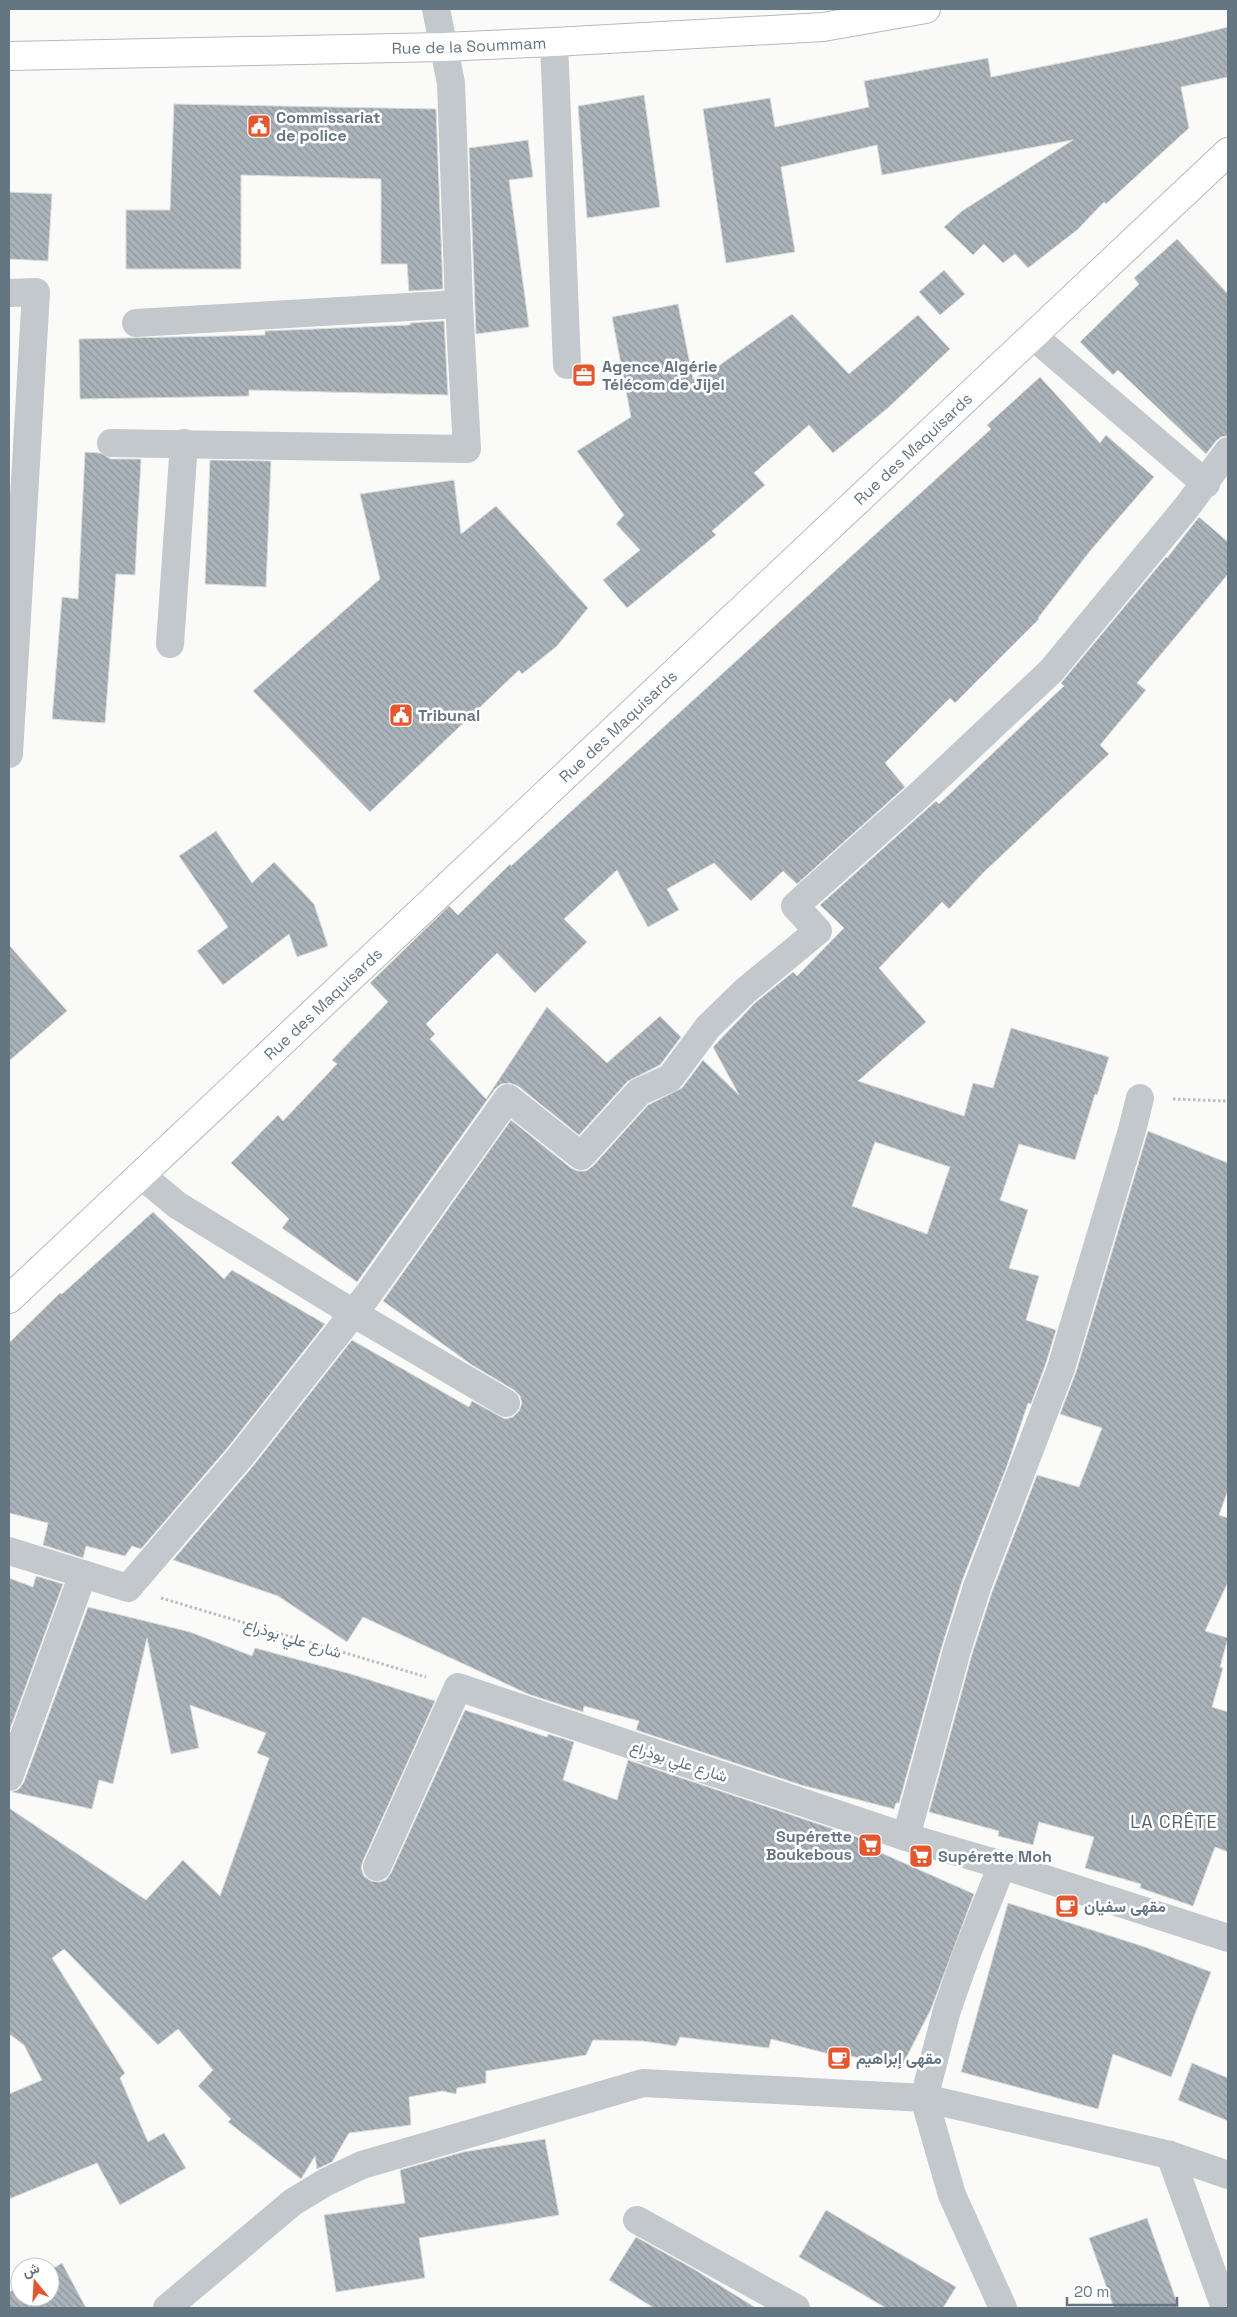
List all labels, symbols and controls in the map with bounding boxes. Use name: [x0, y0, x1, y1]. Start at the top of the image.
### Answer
street label: Rue de la Soummam: [391, 32, 547, 59]
place label: Commissariat de police: [276, 107, 380, 146]
public building icon: Commissariat de police: [246, 113, 272, 139]
place label: Agence Algérie Télécom de Jijel: [602, 356, 725, 395]
office icon: Agence Algérie Télécom de Jijel: [571, 362, 597, 388]
street label: Rue des Maquisards: [850, 388, 977, 510]
street label: Rue des Maquisards: [555, 666, 682, 787]
public building icon: Tribunal: [388, 702, 414, 728]
place label: Tribunal: [418, 705, 480, 726]
street label: Rue des Maquisards: [260, 943, 387, 1065]
street label: شارع علي بوذراع: [241, 1614, 344, 1666]
street label: شارع علي بوذراع: [627, 1736, 730, 1790]
district label: LA CRÊTE: [1130, 1810, 1218, 1833]
place label: Supérette Boukebous: [766, 1826, 852, 1865]
supermarket icon: Supérette Boukebous: [857, 1832, 883, 1858]
supermarket icon: Supérette Moh: [908, 1843, 934, 1869]
place label: Supérette Moh: [938, 1846, 1052, 1867]
cafe icon: مقهى سفيان: [1054, 1893, 1080, 1919]
place label: مقهى سفيان: [1084, 1896, 1166, 1917]
cafe icon: مقهى إبراهيم: [826, 2045, 852, 2071]
place label: مقهى إبراهيم: [856, 2048, 942, 2069]
north arrow: [10, 2257, 60, 2307]
text: ش: [20, 2258, 42, 2281]
scale bar: [1067, 2274, 1177, 2306]
text: 20 m: [1074, 2282, 1109, 2301]

